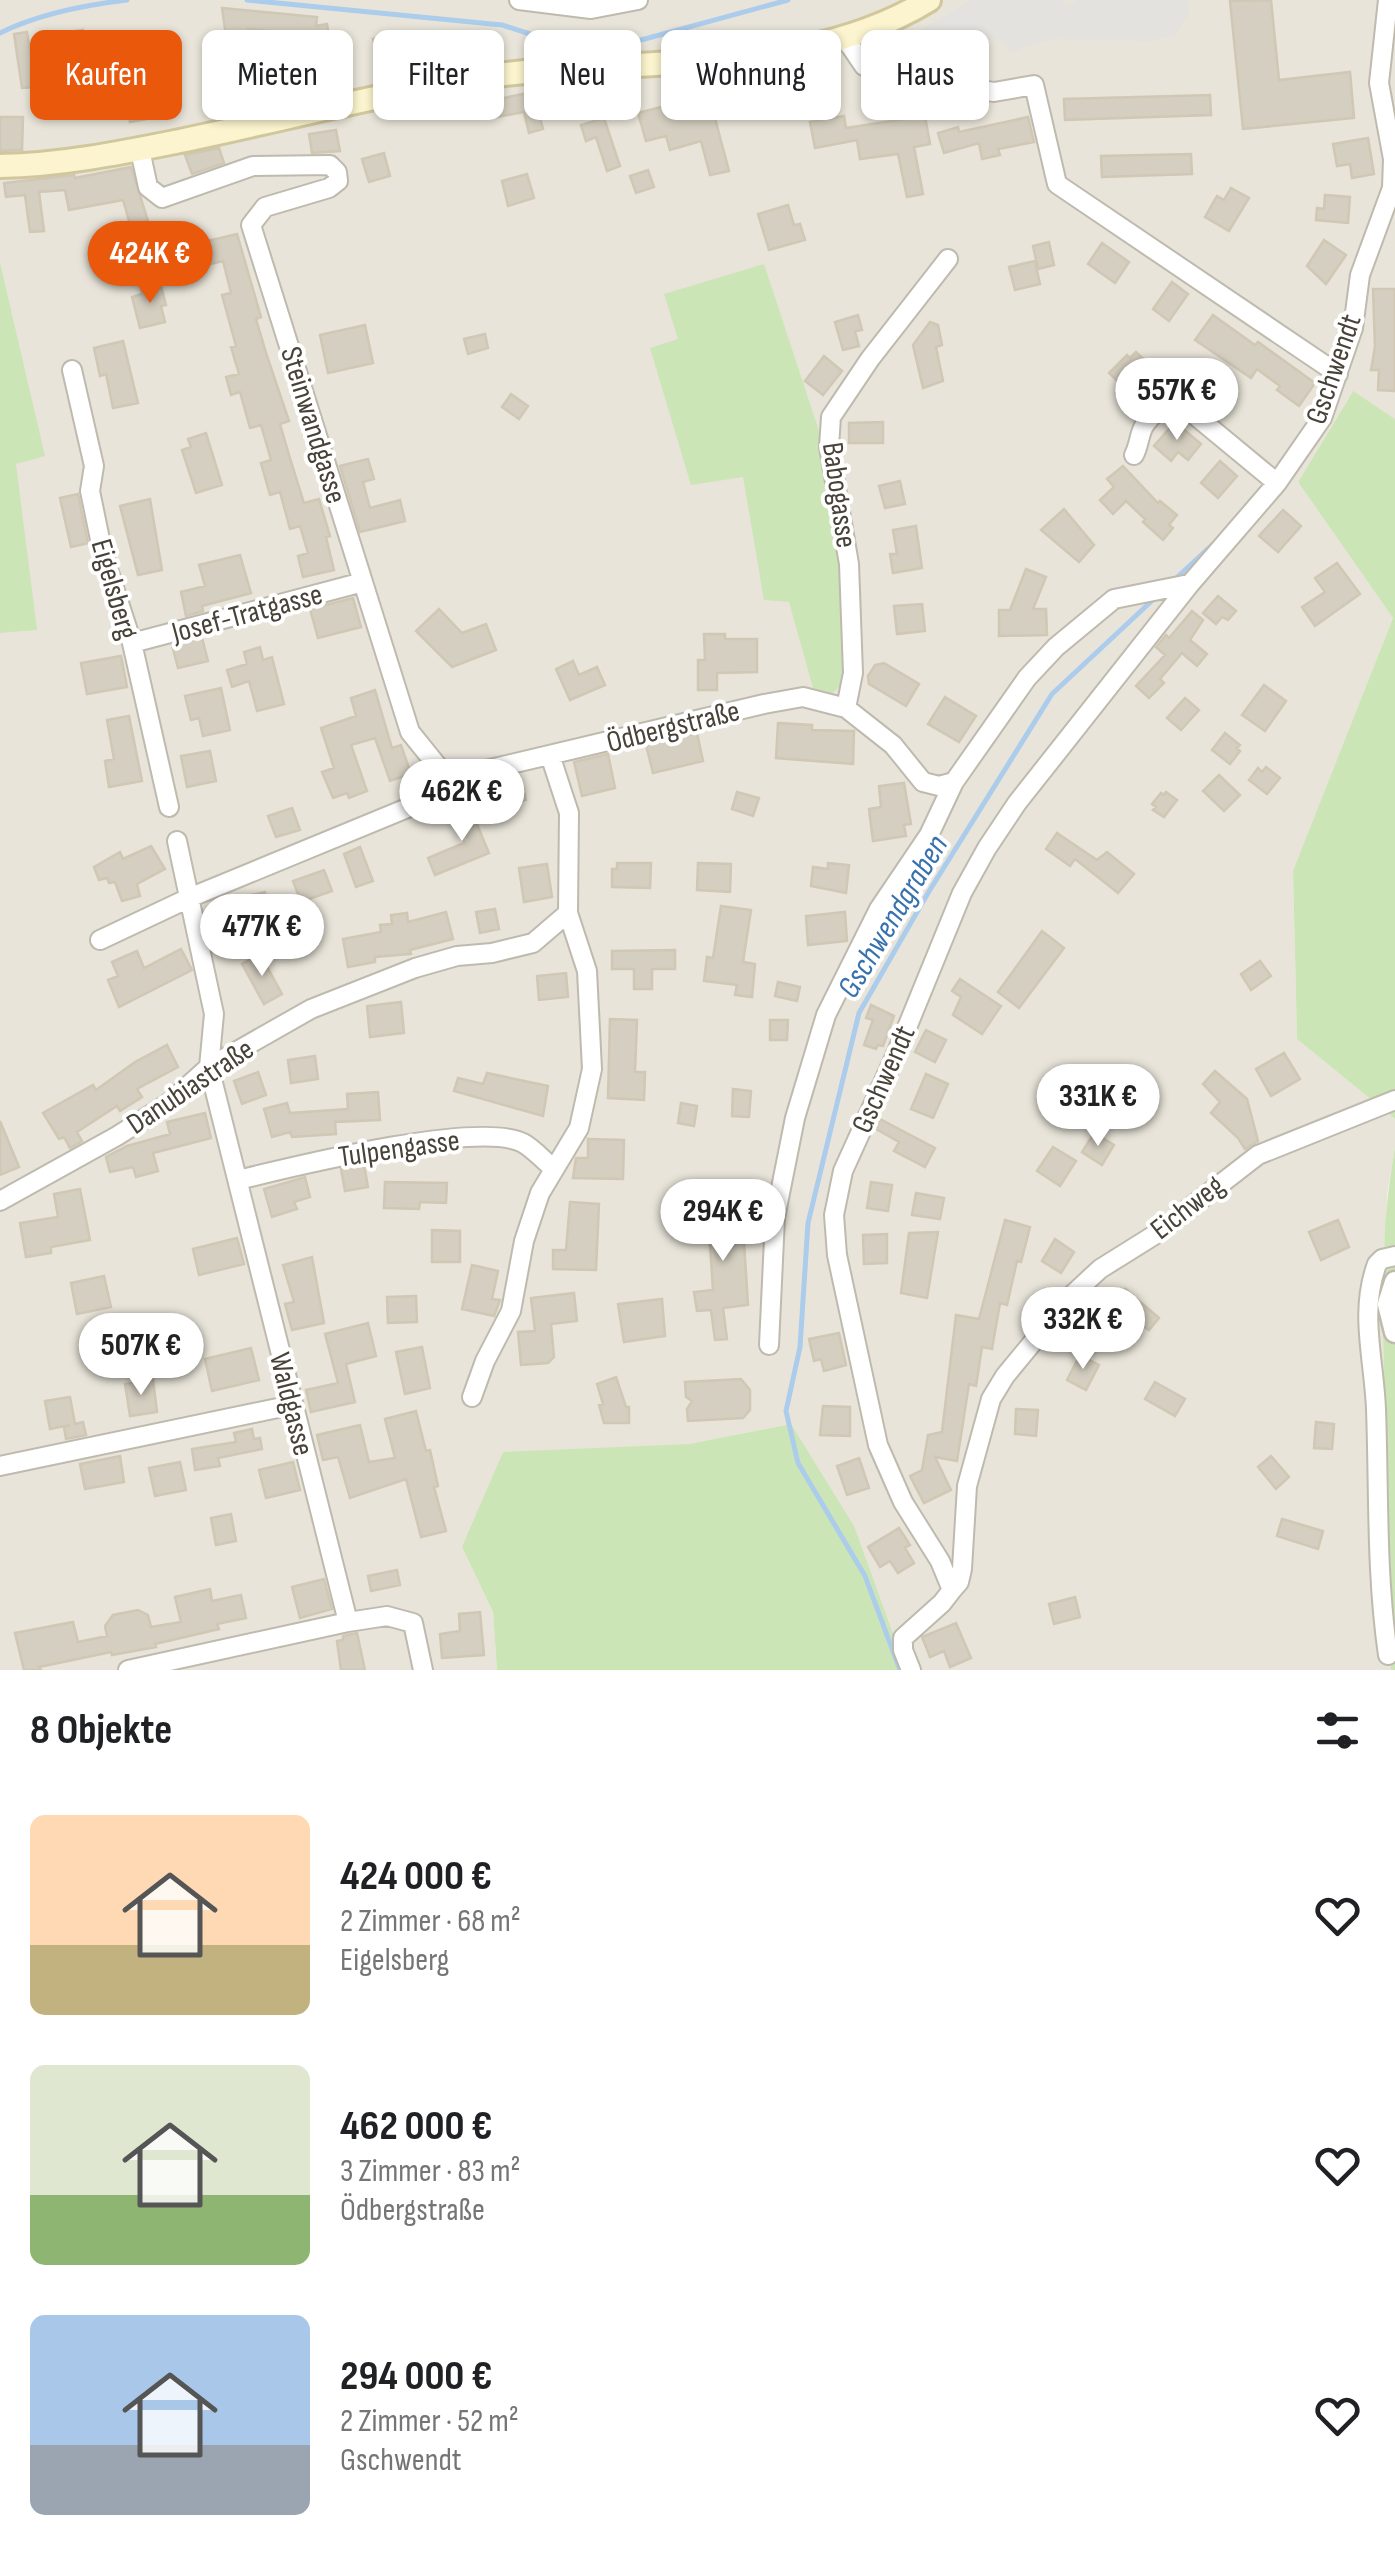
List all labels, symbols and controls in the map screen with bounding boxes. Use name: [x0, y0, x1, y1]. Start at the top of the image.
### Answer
chip: Kaufen: [30, 30, 182, 120]
chip: Mieten: [202, 30, 353, 120]
chip: Filter: [373, 30, 504, 120]
chip: Neu: [524, 30, 641, 120]
chip: Wohnung: [661, 30, 841, 120]
chip: Haus: [861, 30, 989, 120]
pin: 424K €: [69, 221, 231, 306]
text: 424K €: [110, 234, 190, 273]
street label: Gschwendt: [1298, 310, 1370, 429]
street label: Steinwandgasse: [272, 343, 354, 508]
pin: 557K €: [1096, 358, 1258, 443]
text: 557K €: [1137, 371, 1217, 410]
street label: Babogasse: [814, 440, 864, 550]
street label: Eigelsberg: [83, 535, 145, 644]
street label: Josef-Tratgasse: [167, 577, 327, 652]
street label: Ödbergstraße: [603, 693, 744, 761]
pin: 462K €: [381, 759, 543, 844]
text: 462K €: [421, 772, 503, 811]
water label: Gschwendgraben: [829, 828, 957, 1005]
pin: 477K €: [181, 894, 343, 979]
text: 477K €: [222, 907, 302, 946]
street label: Gschwendt: [844, 1020, 924, 1139]
street label: Danubiastraße: [120, 1031, 261, 1142]
pin: 331K €: [1017, 1064, 1179, 1149]
text: 331K €: [1059, 1077, 1137, 1116]
street label: Tulpengasse: [336, 1123, 462, 1175]
street label: Eichweg: [1144, 1168, 1232, 1248]
pin: 294K €: [642, 1179, 804, 1264]
text: 294K €: [682, 1192, 764, 1231]
pin: 332K €: [1002, 1287, 1164, 1372]
text: 332K €: [1043, 1300, 1123, 1339]
pin: 507K €: [60, 1313, 222, 1398]
text: 507K €: [101, 1326, 181, 1365]
street label: Waldgasse: [261, 1349, 321, 1459]
icon: filters: [1310, 1703, 1365, 1758]
text: 8 Objekte: [30, 1705, 172, 1756]
text: 424 000 €: [340, 1851, 492, 1902]
icon: home: [110, 1855, 230, 1975]
icon: heart: [1310, 1888, 1365, 1943]
text: 2 Zimmer · 68 m²: [340, 1902, 521, 1941]
text: Eigelsberg: [340, 1941, 449, 1980]
text: 462 000 €: [340, 2101, 492, 2152]
icon: home: [110, 2105, 230, 2225]
icon: heart: [1310, 2138, 1365, 2193]
text: 3 Zimmer · 83 m²: [340, 2152, 520, 2191]
text: Ödbergstraße: [340, 2191, 485, 2230]
text: 294 000 €: [340, 2351, 492, 2402]
icon: home: [110, 2355, 230, 2475]
icon: heart: [1310, 2388, 1365, 2443]
text: 2 Zimmer · 52 m²: [340, 2402, 519, 2441]
text: Gschwendt: [340, 2441, 462, 2480]

